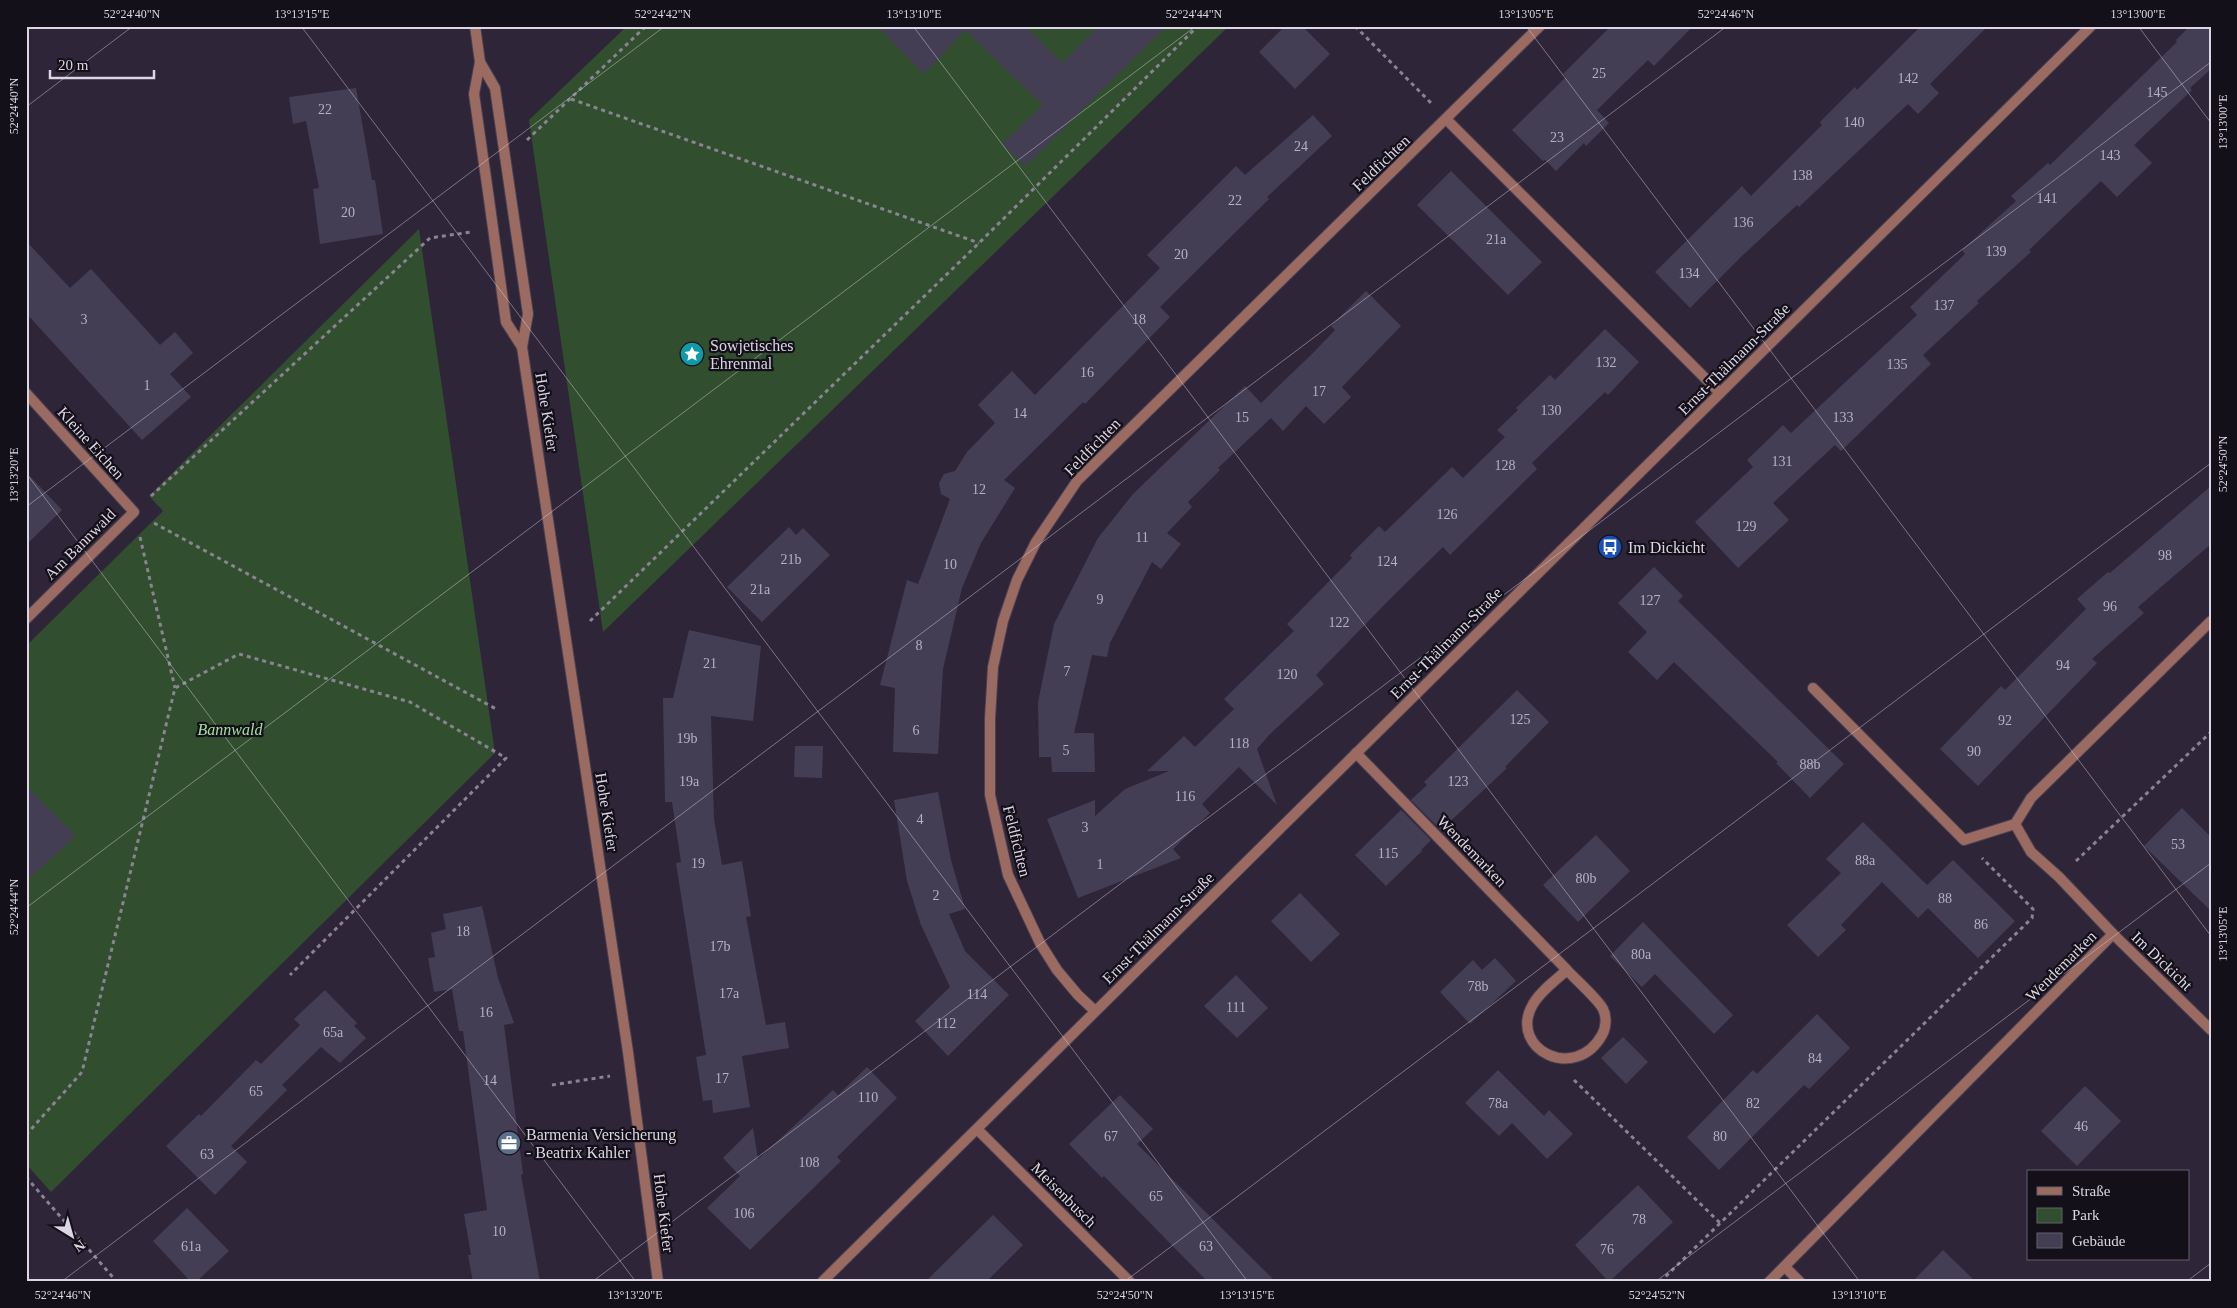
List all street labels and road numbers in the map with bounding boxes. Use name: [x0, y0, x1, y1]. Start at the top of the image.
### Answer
street label: Feldfichten: [1349, 132, 1413, 194]
street label: Ernst-Thälmann-Straße: [1675, 300, 1793, 418]
street label: Hohe Kiefer: [532, 371, 562, 453]
street label: Kleine Eichen: [54, 403, 128, 483]
street label: Feldfichten: [1061, 415, 1123, 479]
street label: Am Bannwald: [41, 505, 119, 583]
street label: Ernst-Thälmann-Straße: [1387, 584, 1505, 702]
street label: Hohe Kiefer: [592, 771, 622, 853]
street label: Feldfichten: [1000, 804, 1034, 878]
street label: Wendemarken: [1434, 812, 1510, 890]
street label: Ernst-Thälmann-Straße: [1099, 869, 1217, 987]
street label: Wendemarken: [2022, 927, 2100, 1005]
street label: Im Dickicht: [2128, 928, 2196, 994]
street label: Meisenbusch: [1028, 1159, 1100, 1231]
street label: Hohe Kiefer: [651, 1173, 677, 1254]

